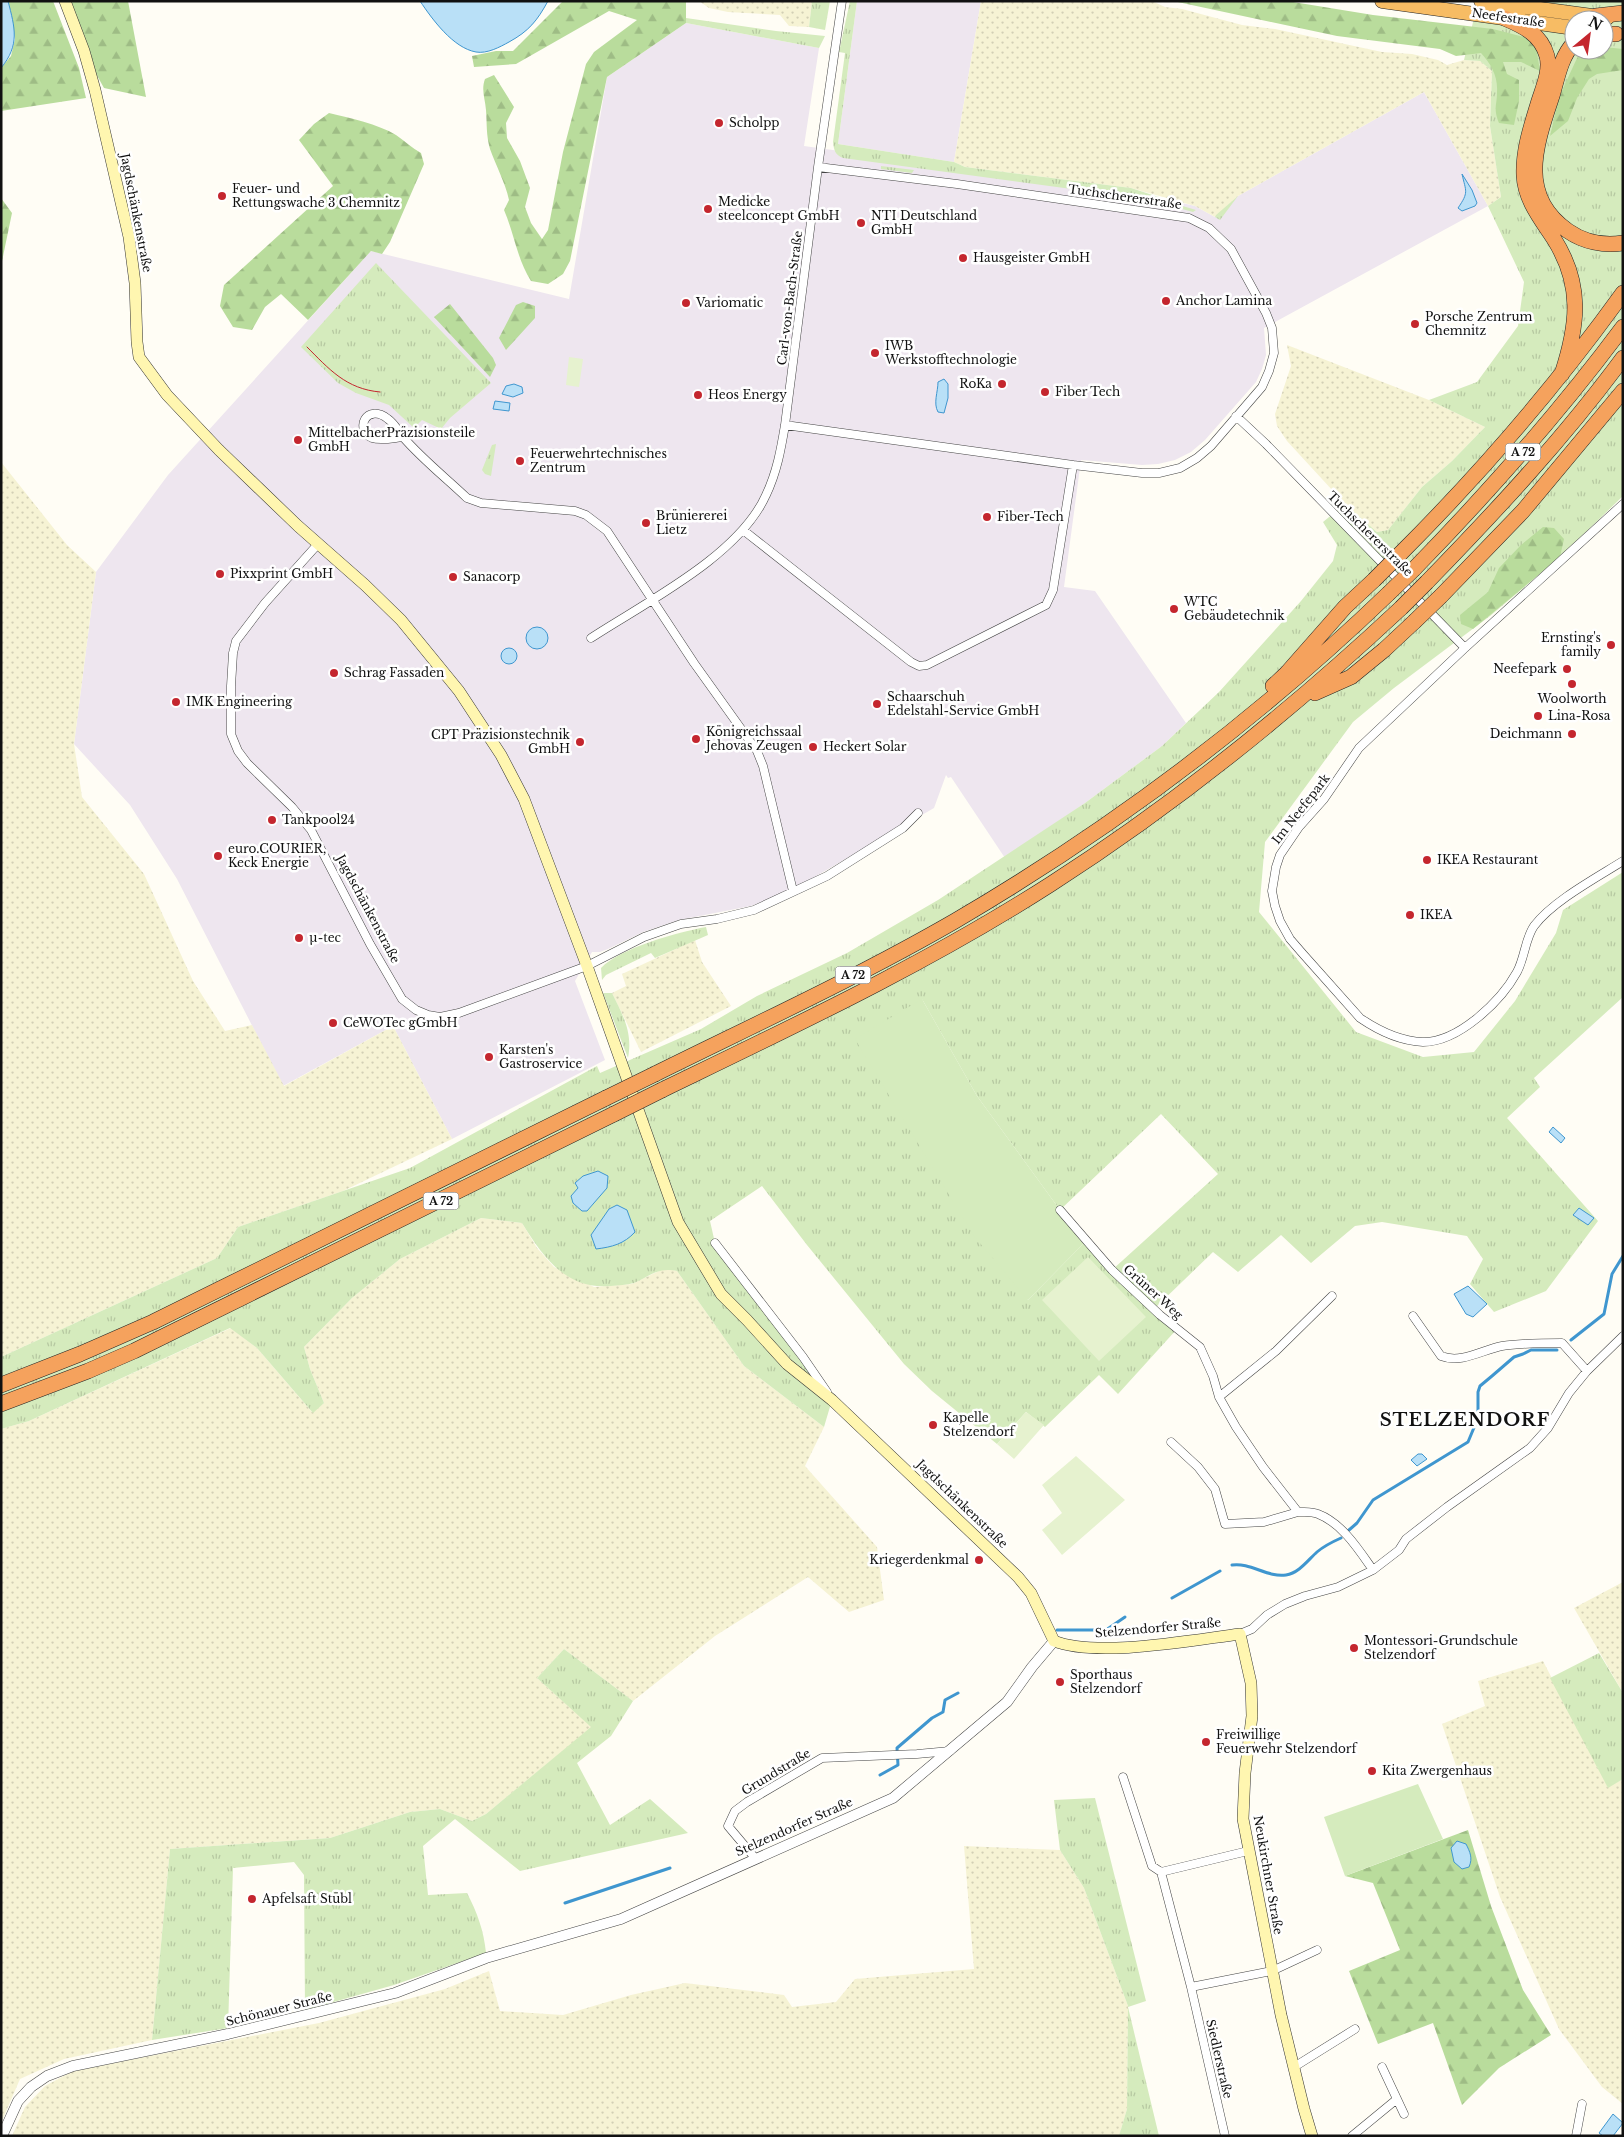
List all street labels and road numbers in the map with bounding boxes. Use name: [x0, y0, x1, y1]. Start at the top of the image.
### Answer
street label: Neefestraße: [1471, 5, 1546, 30]
street label: Jagdschänkenstraße: [117, 150, 155, 274]
street label: Tuchschererstraße: [1067, 181, 1183, 212]
street label: Carl-von-Bach-Straße: [774, 230, 805, 366]
road number: A 72: [1506, 444, 1540, 461]
street label: Tuchschererstraße: [1325, 488, 1416, 579]
street label: Im Neefepark: [1268, 770, 1333, 847]
street label: Jagdschänkenstraße: [333, 850, 403, 966]
road number: A 72: [836, 966, 870, 984]
road number: A 72: [424, 1192, 458, 1210]
street label: Grüner Weg: [1120, 1261, 1187, 1323]
street label: Jagdschänkenstraße: [912, 1455, 1011, 1551]
street label: Stelzendorfer Straße: [1094, 1614, 1222, 1640]
street label: Grundstraße: [738, 1745, 813, 1798]
street label: Stelzendorfer Straße: [733, 1794, 855, 1859]
street label: Neukirchner Straße: [1251, 1814, 1286, 1936]
street label: Schönauer Straße: [224, 1988, 334, 2029]
street label: Siedlerstraße: [1203, 2018, 1236, 2100]

